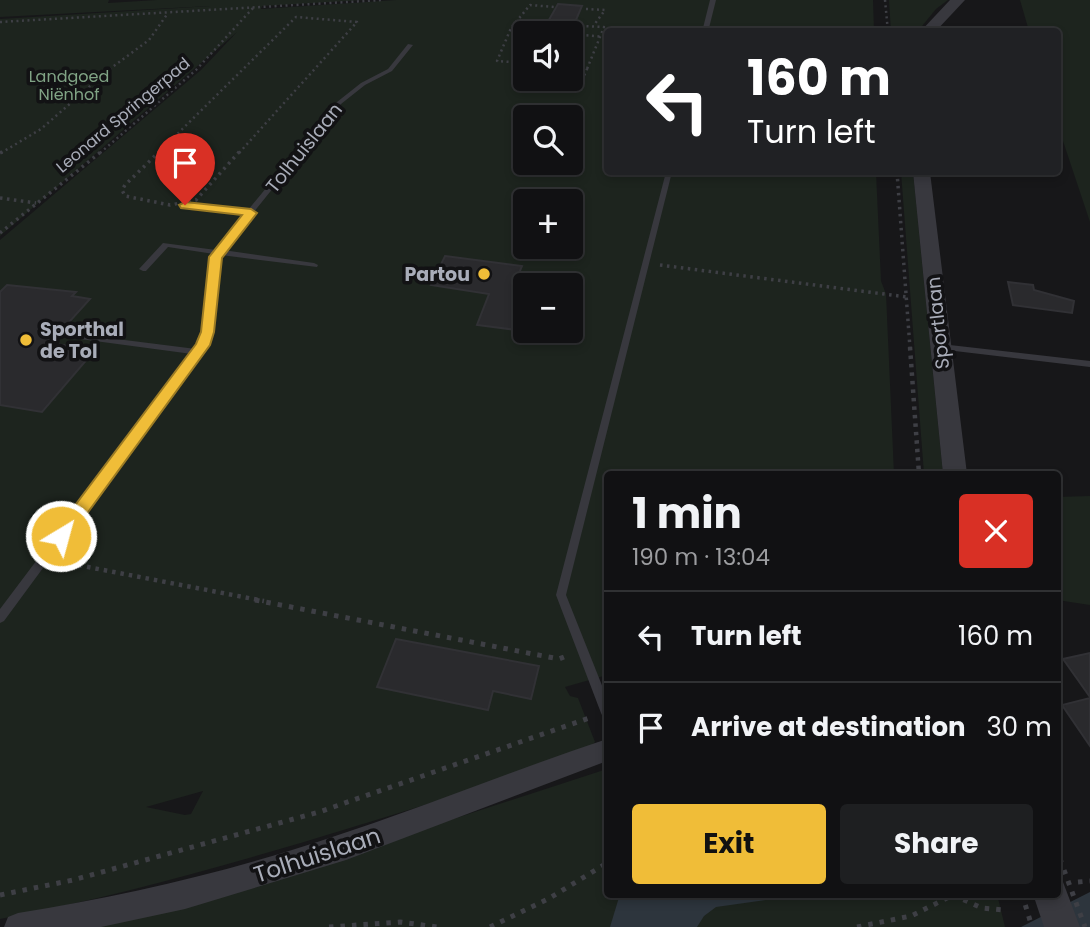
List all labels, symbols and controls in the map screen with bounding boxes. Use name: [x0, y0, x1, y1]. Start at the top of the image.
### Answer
map controls: [513, 21, 583, 343]
button: sound: [513, 21, 583, 91]
text: 160 m: [747, 44, 891, 112]
street label: Leonard Springerpad: [51, 52, 195, 178]
icon: left: [632, 56, 723, 147]
park label: Landgoed Niënhof: [29, 65, 109, 106]
street label: Tolhuislaan: [259, 97, 349, 199]
button: search: [513, 105, 583, 175]
text: Turn left: [747, 109, 876, 154]
pin: [155, 133, 215, 205]
icon: arrive: [166, 144, 204, 182]
button: +: [513, 189, 583, 259]
place label: Partou: [404, 261, 470, 288]
marker: Partou: [476, 266, 492, 282]
button: −: [513, 273, 583, 343]
street label: Sportlaan: [920, 275, 956, 371]
place label: Sporthal de Tol: [40, 316, 124, 365]
marker: Sporthal de Tol: [18, 332, 34, 348]
text: 1 min: [632, 484, 742, 543]
button: close: [959, 494, 1033, 568]
position arrow: [24, 499, 98, 573]
text: 190 m · 13:04: [632, 541, 770, 573]
icon: left: [632, 618, 670, 656]
text: Turn left: [691, 618, 802, 654]
text: 160 m: [958, 618, 1033, 654]
icon: arrive: [632, 709, 670, 747]
text: Arrive at destination: [691, 709, 966, 745]
text: 30 m: [987, 709, 1052, 745]
button: Exit: [632, 804, 826, 884]
button: Share: [840, 804, 1033, 884]
street label: Tolhuislaan: [250, 819, 384, 891]

